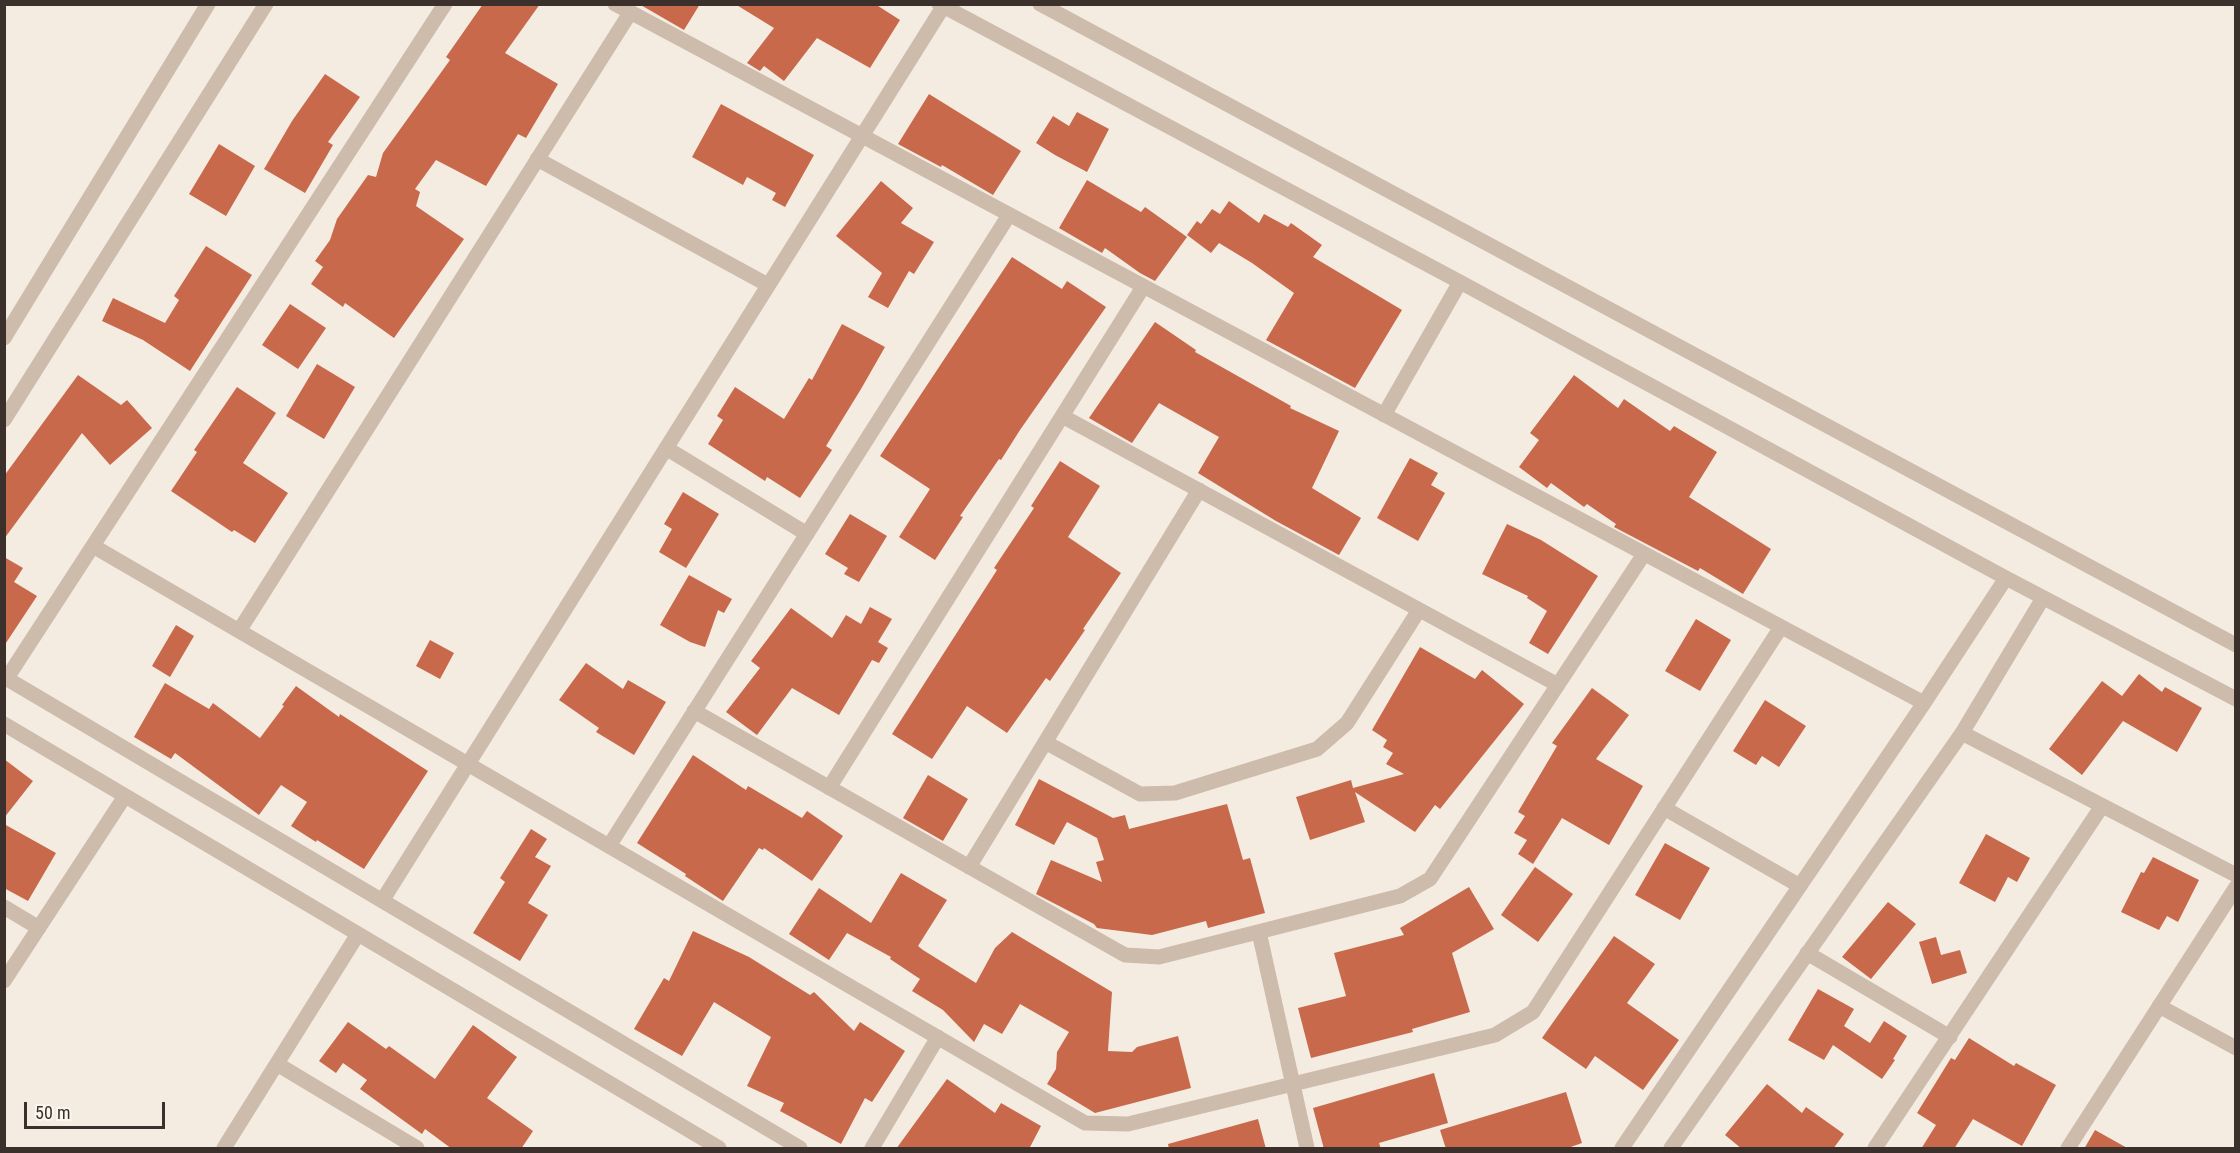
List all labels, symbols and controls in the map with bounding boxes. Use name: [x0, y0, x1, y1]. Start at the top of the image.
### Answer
scale bar: [27, 1090, 168, 1128]
text: 50 m: [35, 1102, 70, 1123]

